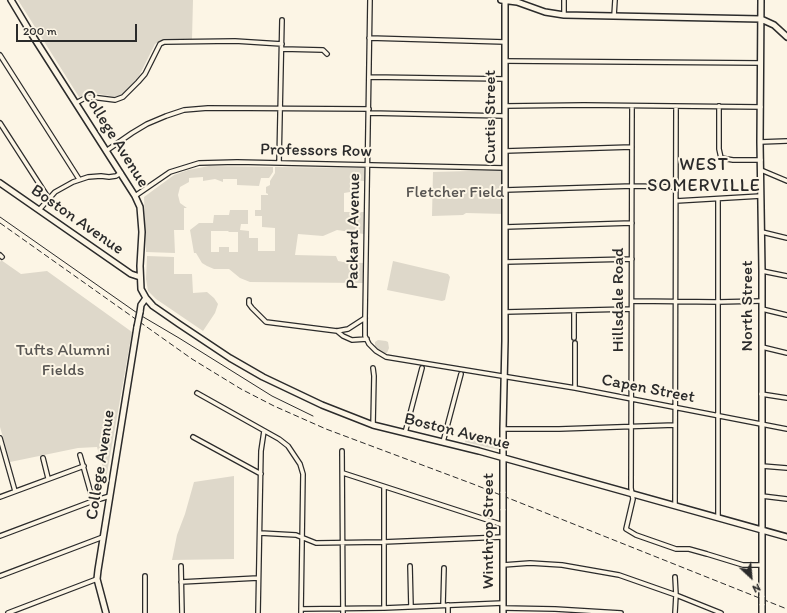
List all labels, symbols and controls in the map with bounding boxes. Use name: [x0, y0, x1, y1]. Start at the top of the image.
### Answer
scale bar: [18, 16, 139, 42]
text: 200 m: [23, 24, 57, 38]
street label: Curtis Street: [481, 70, 501, 164]
street label: College Avenue: [77, 86, 153, 192]
street label: Professors Row: [260, 140, 372, 162]
district label: WEST SOMERVILLE: [647, 154, 761, 196]
street label: Packard Avenue: [343, 173, 365, 289]
street label: Boston Avenue: [27, 180, 127, 260]
park label: Fletcher Field: [406, 183, 504, 203]
street label: Hillsdale Road: [609, 248, 629, 352]
street label: North Street: [738, 260, 758, 352]
park label: Tufts Alumni Fields: [16, 341, 110, 381]
street label: Capen Street: [600, 370, 696, 408]
street label: College Avenue: [82, 408, 120, 522]
street label: Boston Avenue: [402, 409, 512, 455]
street label: Winthrop Street: [479, 473, 499, 589]
north arrow: [731, 557, 771, 597]
text: N: [750, 581, 763, 596]

